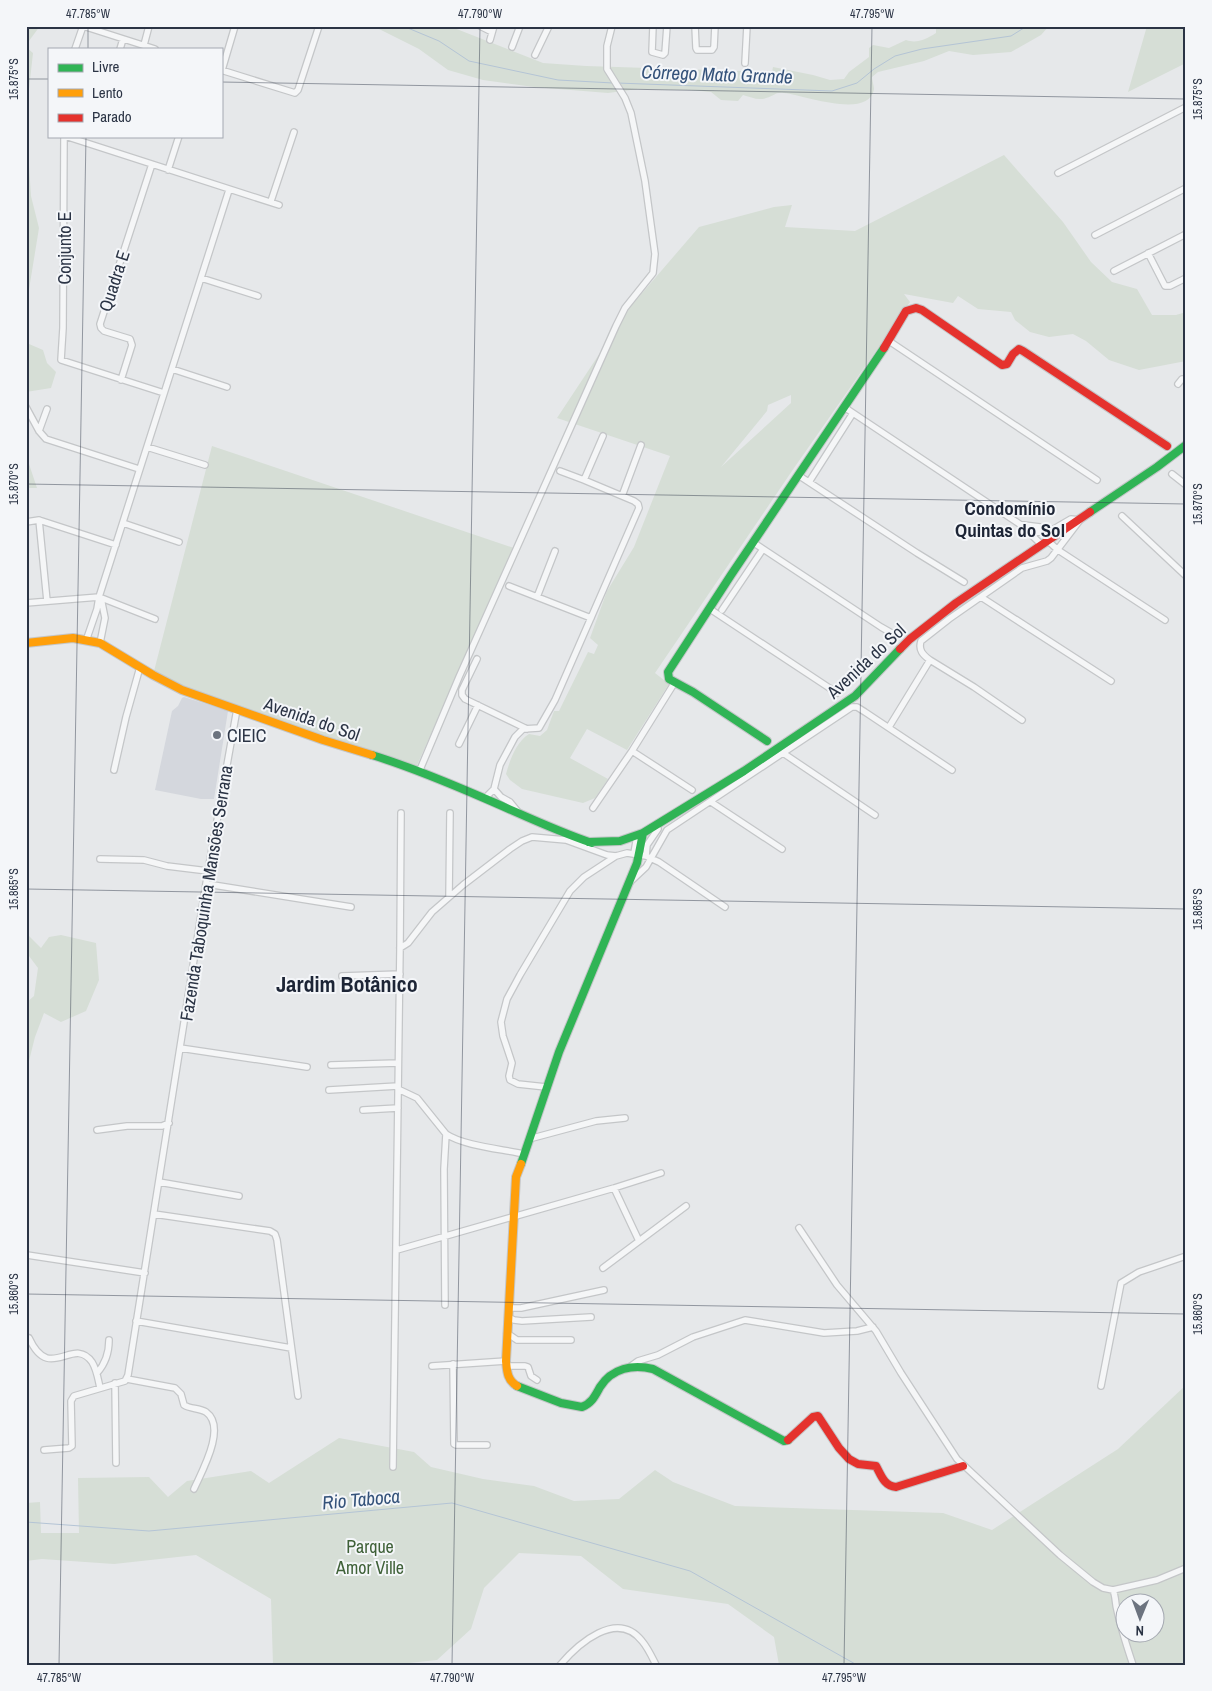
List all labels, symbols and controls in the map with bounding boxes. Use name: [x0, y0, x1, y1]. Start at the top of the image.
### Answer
text: 47.785°W: [66, 6, 111, 22]
text: 47.790°W: [458, 6, 503, 22]
text: 47.795°W: [850, 6, 895, 22]
legend: [48, 48, 222, 138]
text: Livre: [92, 56, 120, 77]
text: 15.875°S: [6, 58, 22, 100]
water label: Córrego Mato Grande: [641, 58, 793, 90]
text: 15.875°S: [1190, 78, 1206, 120]
text: Lento: [92, 82, 123, 103]
text: Parado: [92, 106, 132, 127]
street label: Conjunto E: [52, 211, 77, 285]
street label: Quadra E: [92, 247, 136, 315]
text: 15.870°S: [6, 463, 22, 505]
text: 15.870°S: [1190, 483, 1206, 525]
district label: Condomínio Quintas do Sol: [955, 495, 1065, 543]
street label: Avenida do Sol: [820, 618, 911, 705]
street label: Avenida do Sol: [260, 691, 363, 747]
place label: CIEIC: [227, 723, 266, 748]
marker: CIEIC: [211, 729, 223, 741]
street label: Fazenda Taboquinha Mansões Serrana: [173, 763, 239, 1023]
text: 15.865°S: [6, 868, 22, 910]
text: 15.865°S: [1190, 888, 1206, 930]
district label: Jardim Botânico: [276, 969, 418, 999]
text: 15.860°S: [6, 1273, 22, 1315]
text: 15.860°S: [1190, 1293, 1206, 1335]
water label: Rio Taboca: [321, 1483, 401, 1515]
park label: Parque Amor Ville: [335, 1534, 404, 1580]
north arrow: [1114, 1594, 1164, 1644]
text: N: [1135, 1622, 1144, 1640]
text: 47.785°W: [37, 1670, 82, 1686]
text: 47.790°W: [430, 1670, 475, 1686]
text: 47.795°W: [822, 1670, 867, 1686]

